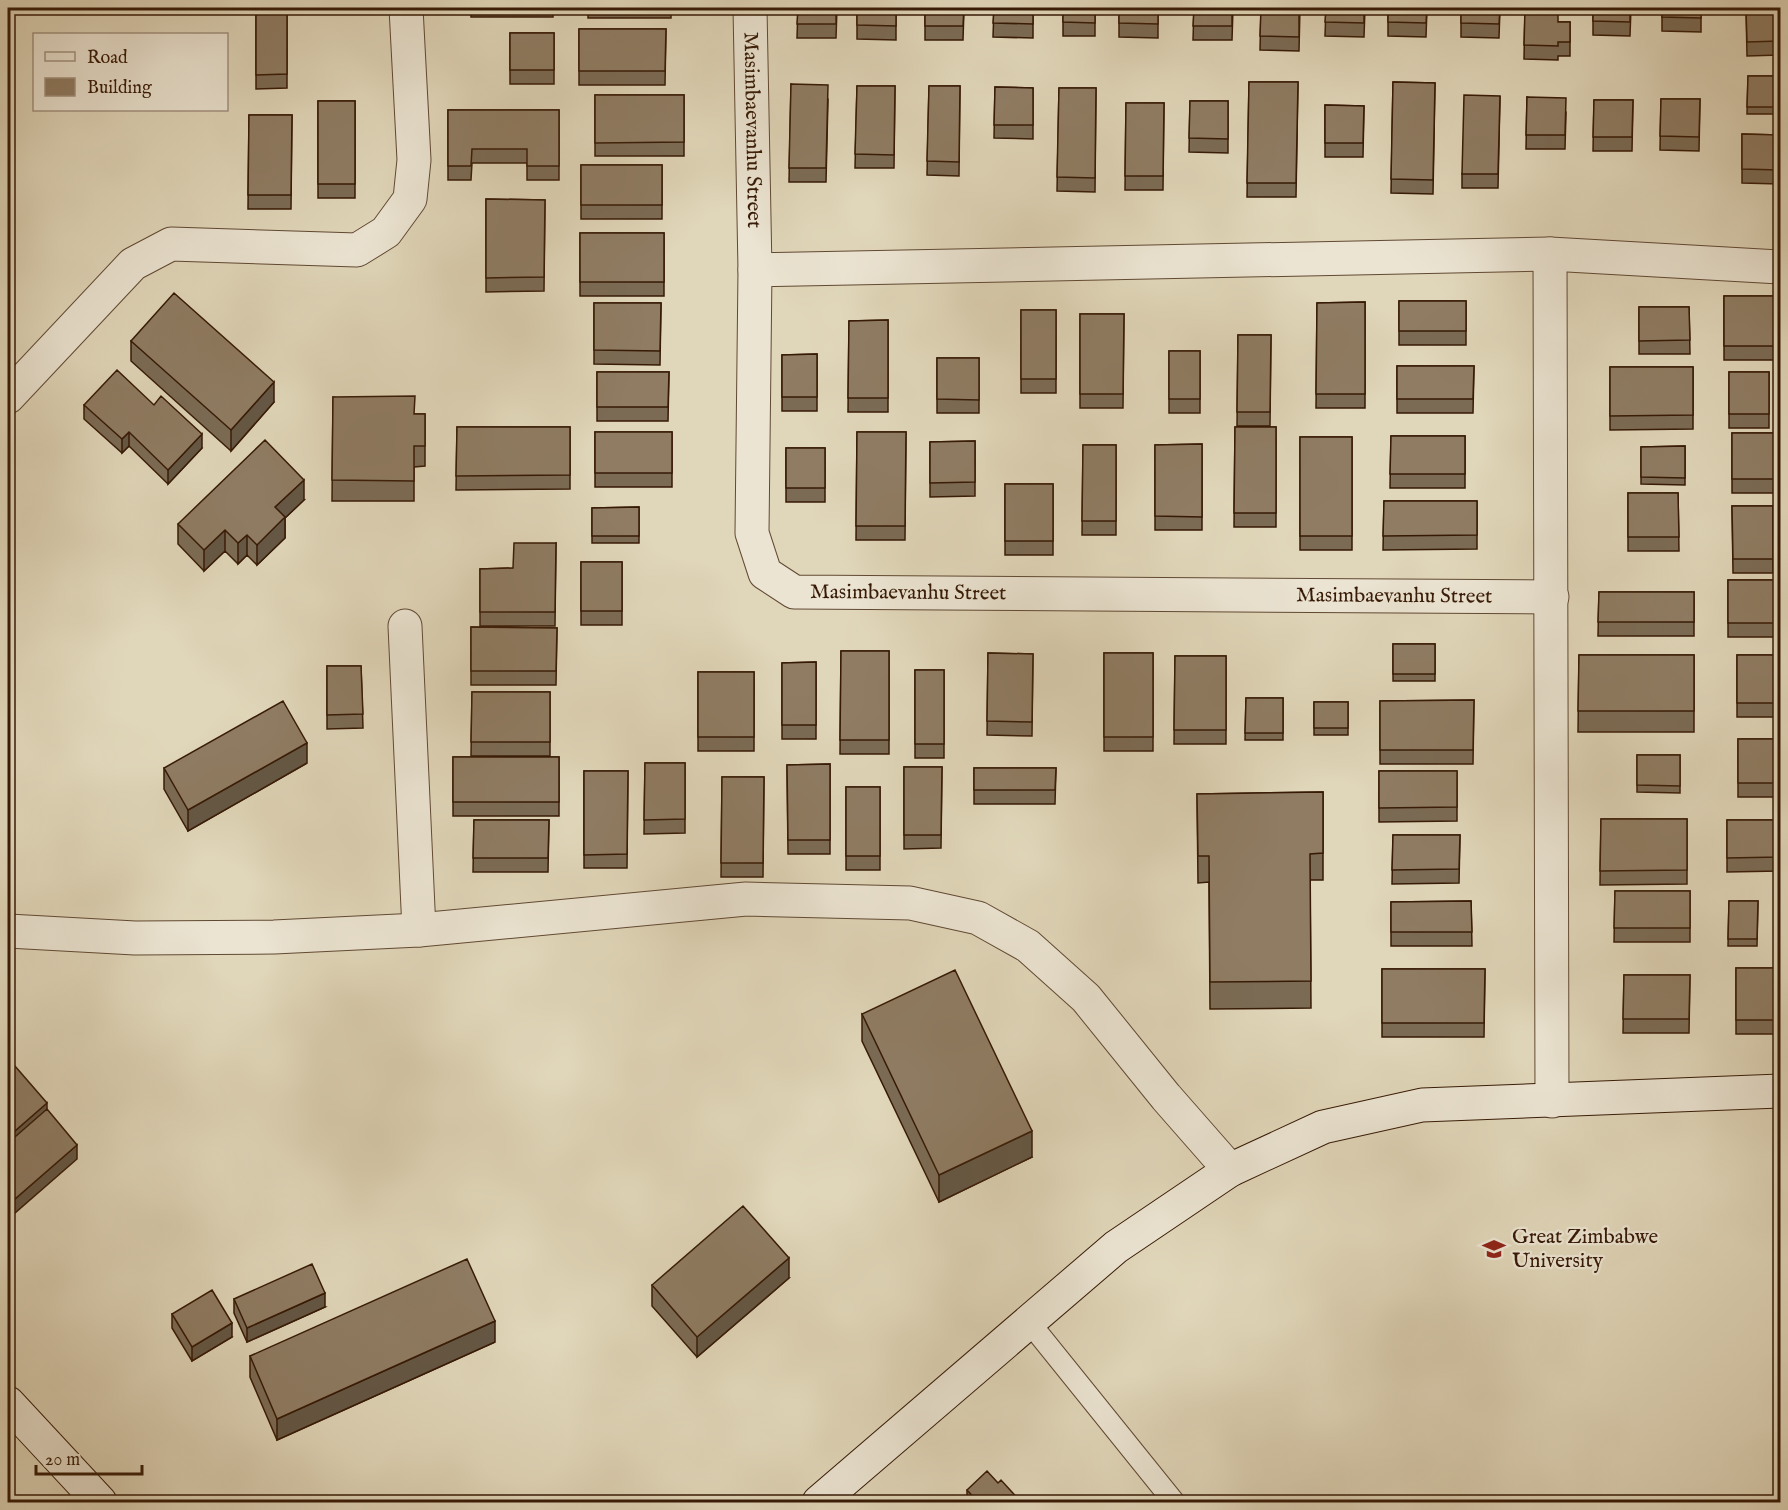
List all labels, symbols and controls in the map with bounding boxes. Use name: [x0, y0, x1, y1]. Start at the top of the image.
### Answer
street label: Masimbaevanhu Street: [737, 32, 768, 228]
legend: [33, 33, 228, 111]
text: Road: [87, 47, 128, 70]
text: Building: [87, 77, 152, 100]
street label: Masimbaevanhu Street: [810, 579, 1006, 607]
street label: Masimbaevanhu Street: [1296, 582, 1492, 610]
place label: Great Zimbabwe University: [1512, 1224, 1658, 1275]
school or university icon: Great Zimbabwe University: [1481, 1236, 1507, 1262]
scale bar: [36, 1438, 142, 1476]
text: 20 m: [45, 1449, 80, 1472]

